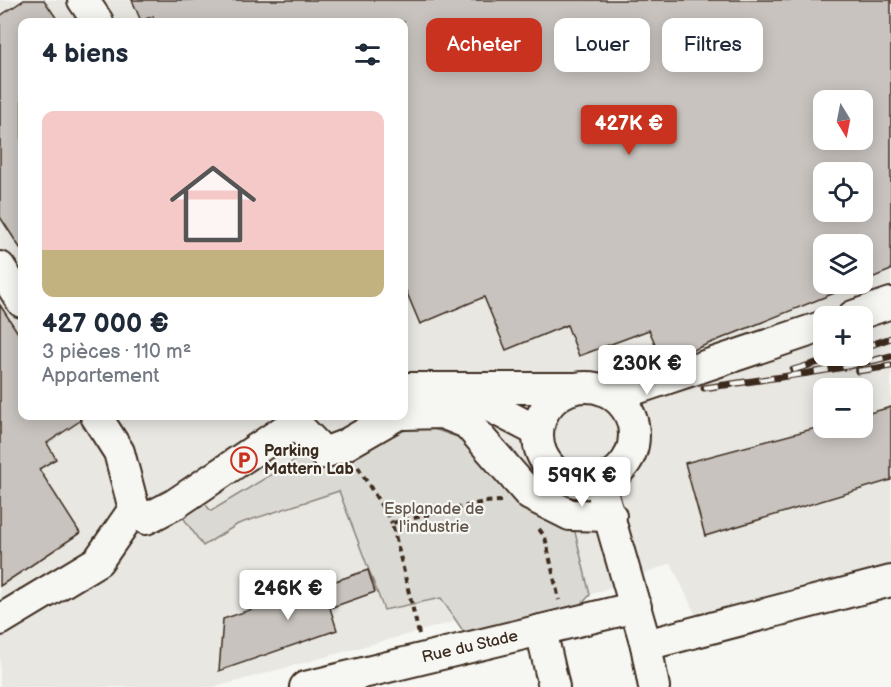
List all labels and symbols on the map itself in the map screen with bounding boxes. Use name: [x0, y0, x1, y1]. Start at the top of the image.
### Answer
north arrow: [813, 90, 873, 150]
pin: 427K €: [580, 105, 678, 156]
pin: 230K €: [598, 345, 696, 396]
place label: Parking Mattern Lab: [264, 442, 354, 479]
parking icon: Parking Mattern Lab: [229, 445, 259, 475]
pin: 599K €: [533, 457, 631, 508]
park label: Esplanade de l'industrie: [384, 500, 484, 537]
pin: 246K €: [239, 570, 337, 621]
street label: Rue du Stade: [420, 627, 520, 667]

